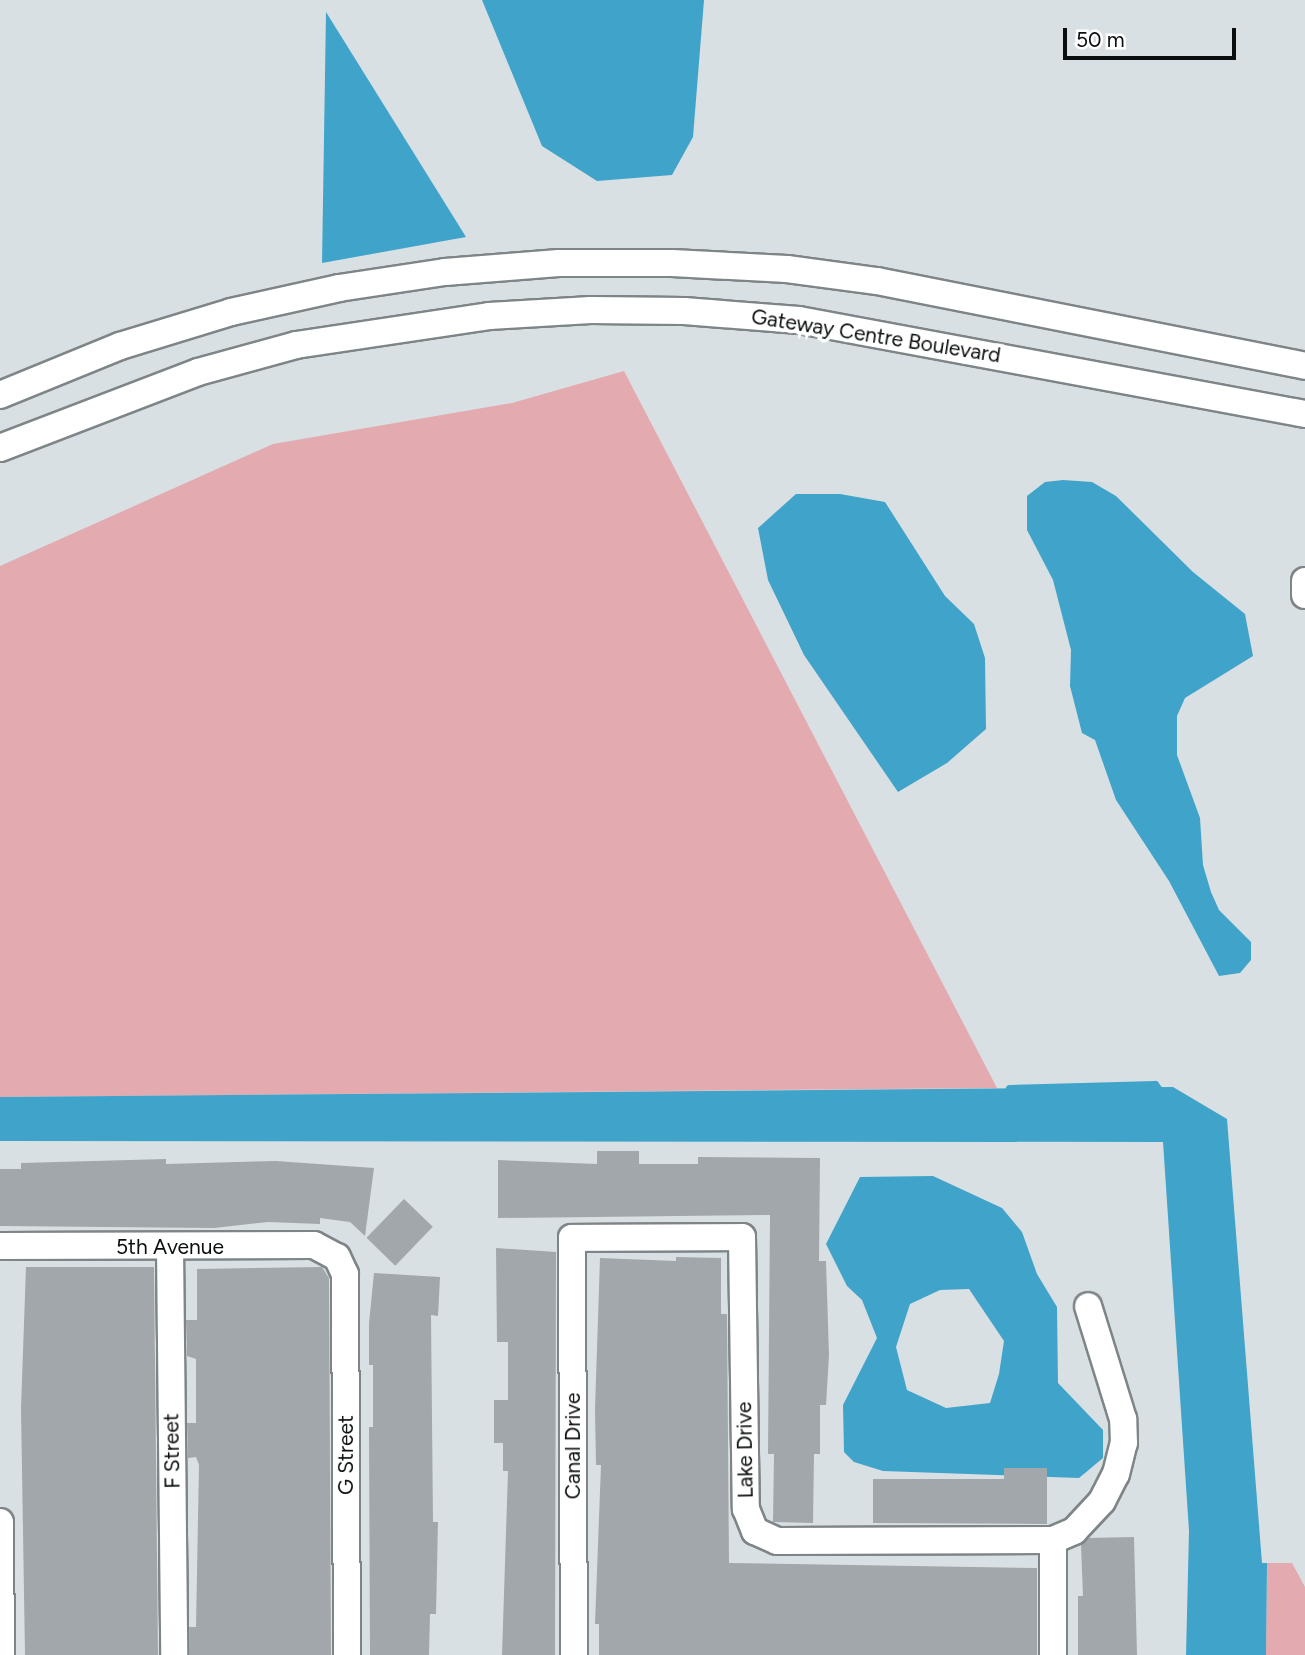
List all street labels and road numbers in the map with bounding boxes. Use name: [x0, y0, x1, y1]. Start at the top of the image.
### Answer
street label: Gateway Centre Boulevard: [750, 304, 1002, 368]
street label: 5th Avenue: [116, 1234, 224, 1260]
street label: Canal Drive: [560, 1393, 586, 1499]
street label: Lake Drive: [732, 1401, 758, 1499]
street label: F Street: [159, 1413, 185, 1489]
street label: G Street: [333, 1415, 359, 1495]

